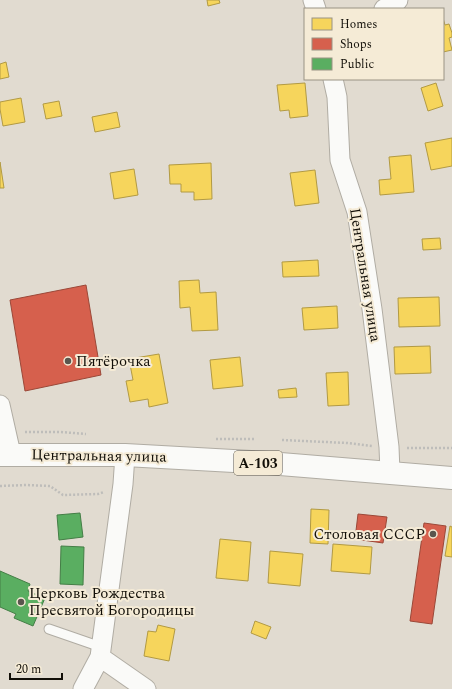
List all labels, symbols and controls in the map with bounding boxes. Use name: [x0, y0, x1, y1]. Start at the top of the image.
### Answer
legend: [304, 8, 444, 80]
text: Homes: [340, 15, 378, 34]
text: Shops: [340, 35, 372, 54]
text: Public: [340, 55, 374, 74]
street label: Центральная улица: [343, 206, 387, 344]
place label: Пятёрочка: [76, 350, 151, 373]
marker: Пятёрочка: [63, 356, 73, 366]
street label: Центральная улица: [31, 443, 167, 469]
road number: А-103: [234, 451, 282, 475]
place label: Столовая СССР: [314, 523, 425, 546]
marker: Столовая СССР: [428, 529, 438, 539]
place label: Церковь Рождества Пресвятой Богородицы: [29, 582, 194, 622]
marker: Церковь Рождества Пресвятой Богородицы: [16, 597, 26, 607]
scale bar: [10, 655, 62, 681]
text: 20 m: [16, 660, 41, 679]

